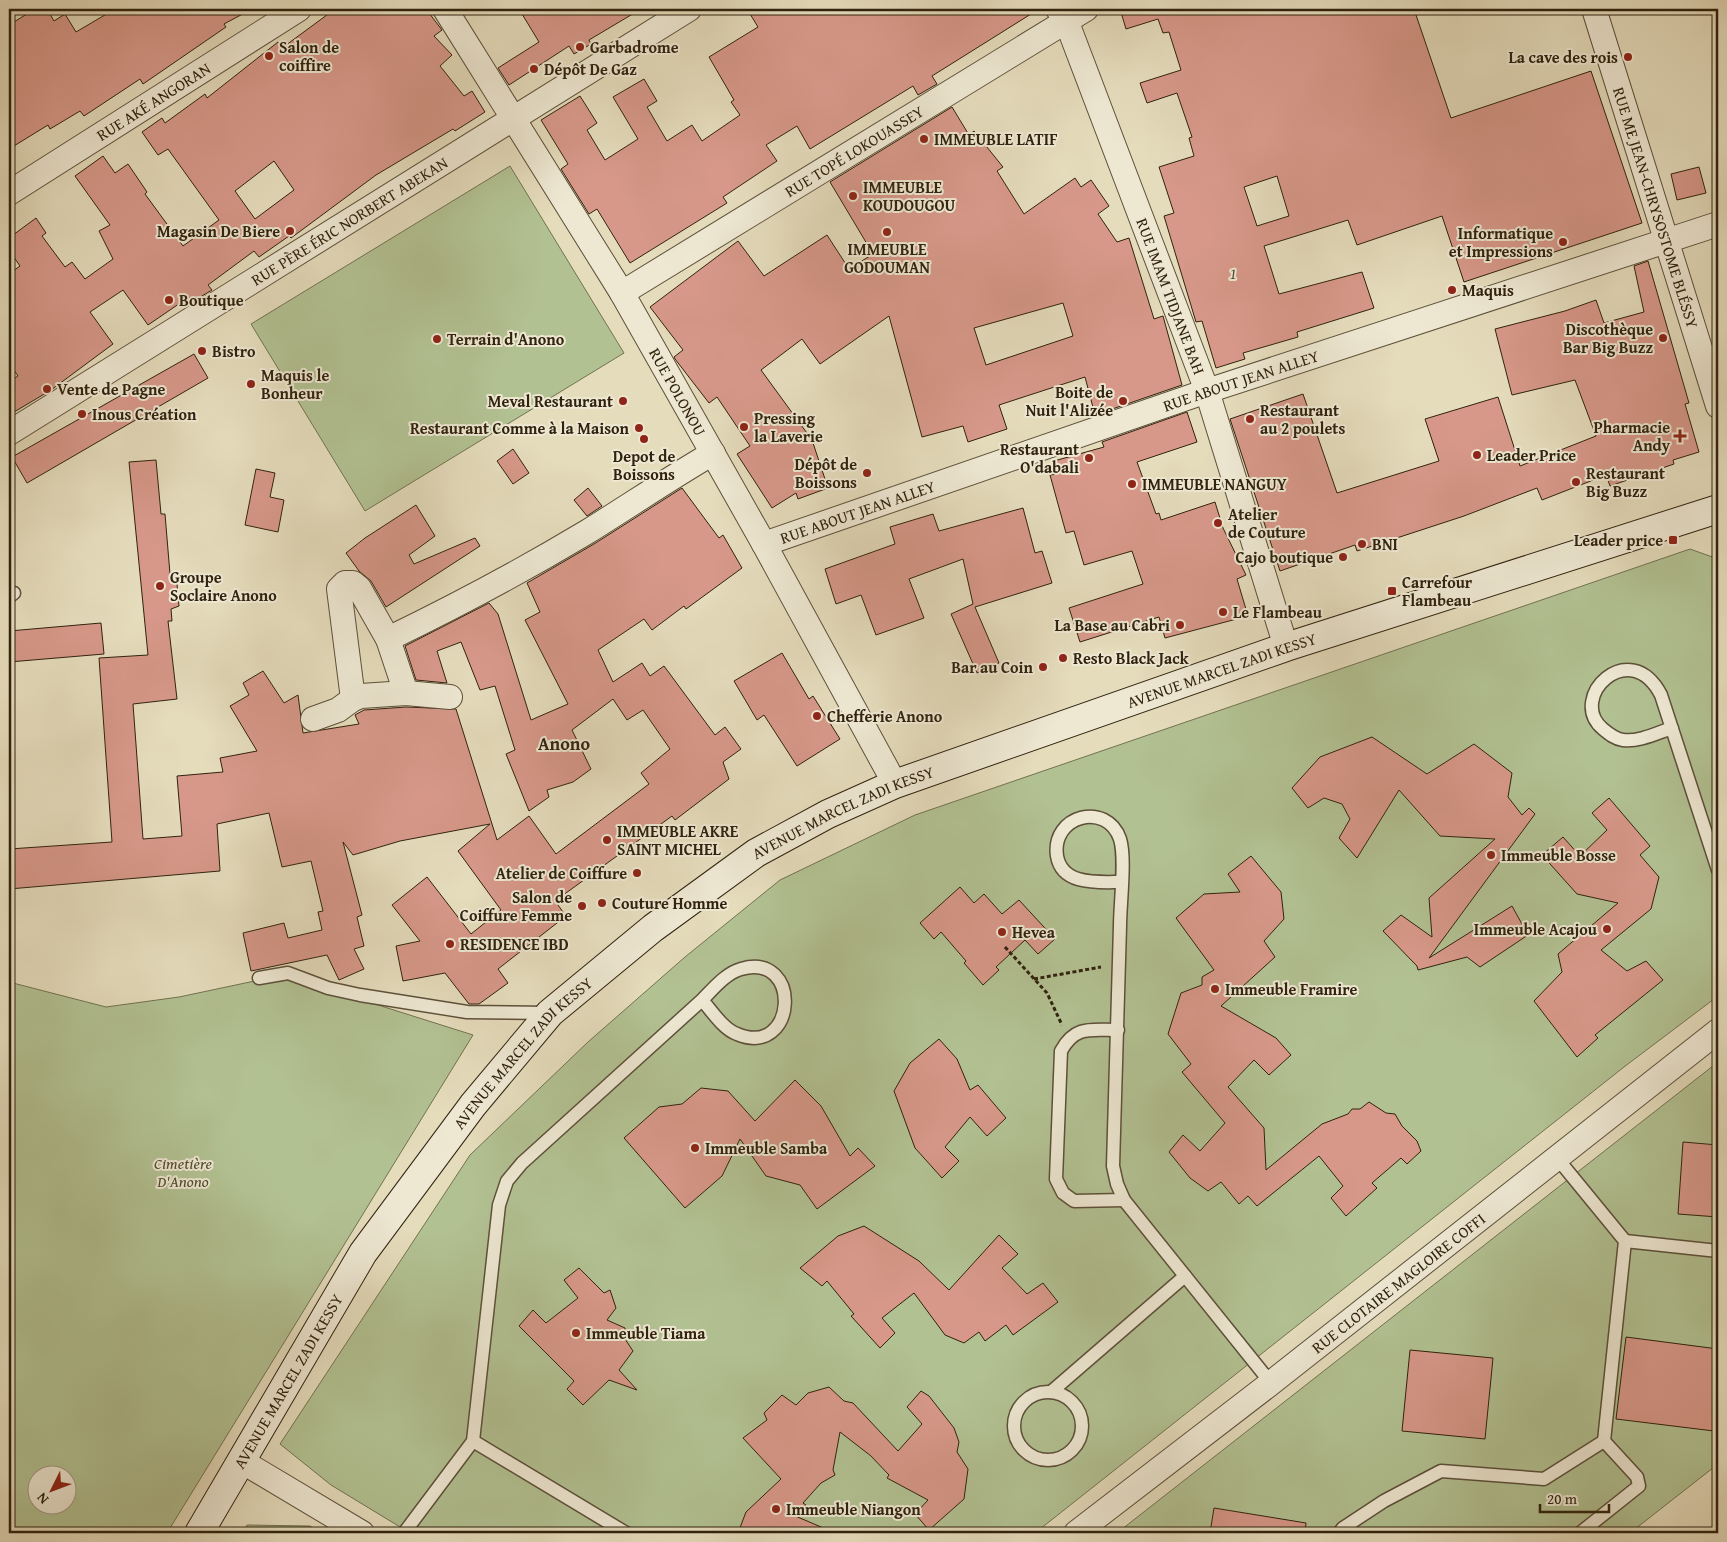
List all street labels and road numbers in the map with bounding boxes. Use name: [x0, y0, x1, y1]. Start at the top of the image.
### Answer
street label: RUE AKÉ ANGORAN: [92, 56, 216, 147]
street label: RUE ME JEAN-CHRYSOSTOME BLÉSSY: [1607, 84, 1705, 332]
street label: RUE TOPÉ LOKOUASSEY: [780, 99, 929, 203]
street label: RUE PÈRE ÉRIC NORBERT ABEKAN: [246, 150, 453, 291]
street label: RUE IMAM TIDJANE BAH: [1130, 214, 1212, 378]
street label: RUE POLONOU: [643, 343, 713, 441]
street label: RUE ABOUT JEAN ALLEY: [1160, 343, 1322, 417]
street label: RUE ABOUT JEAN ALLEY: [777, 474, 939, 550]
street label: AVENUE MARCEL ZADI KESSY: [1124, 626, 1320, 714]
street label: AVENUE MARCEL ZADI KESSY: [747, 759, 937, 865]
street label: AVENUE MARCEL ZADI KESSY: [447, 971, 598, 1134]
street label: RUE CLOTAIRE MAGLOIRE COFFI: [1306, 1207, 1490, 1359]
street label: AVENUE MARCEL ZADI KESSY: [227, 1289, 349, 1473]

